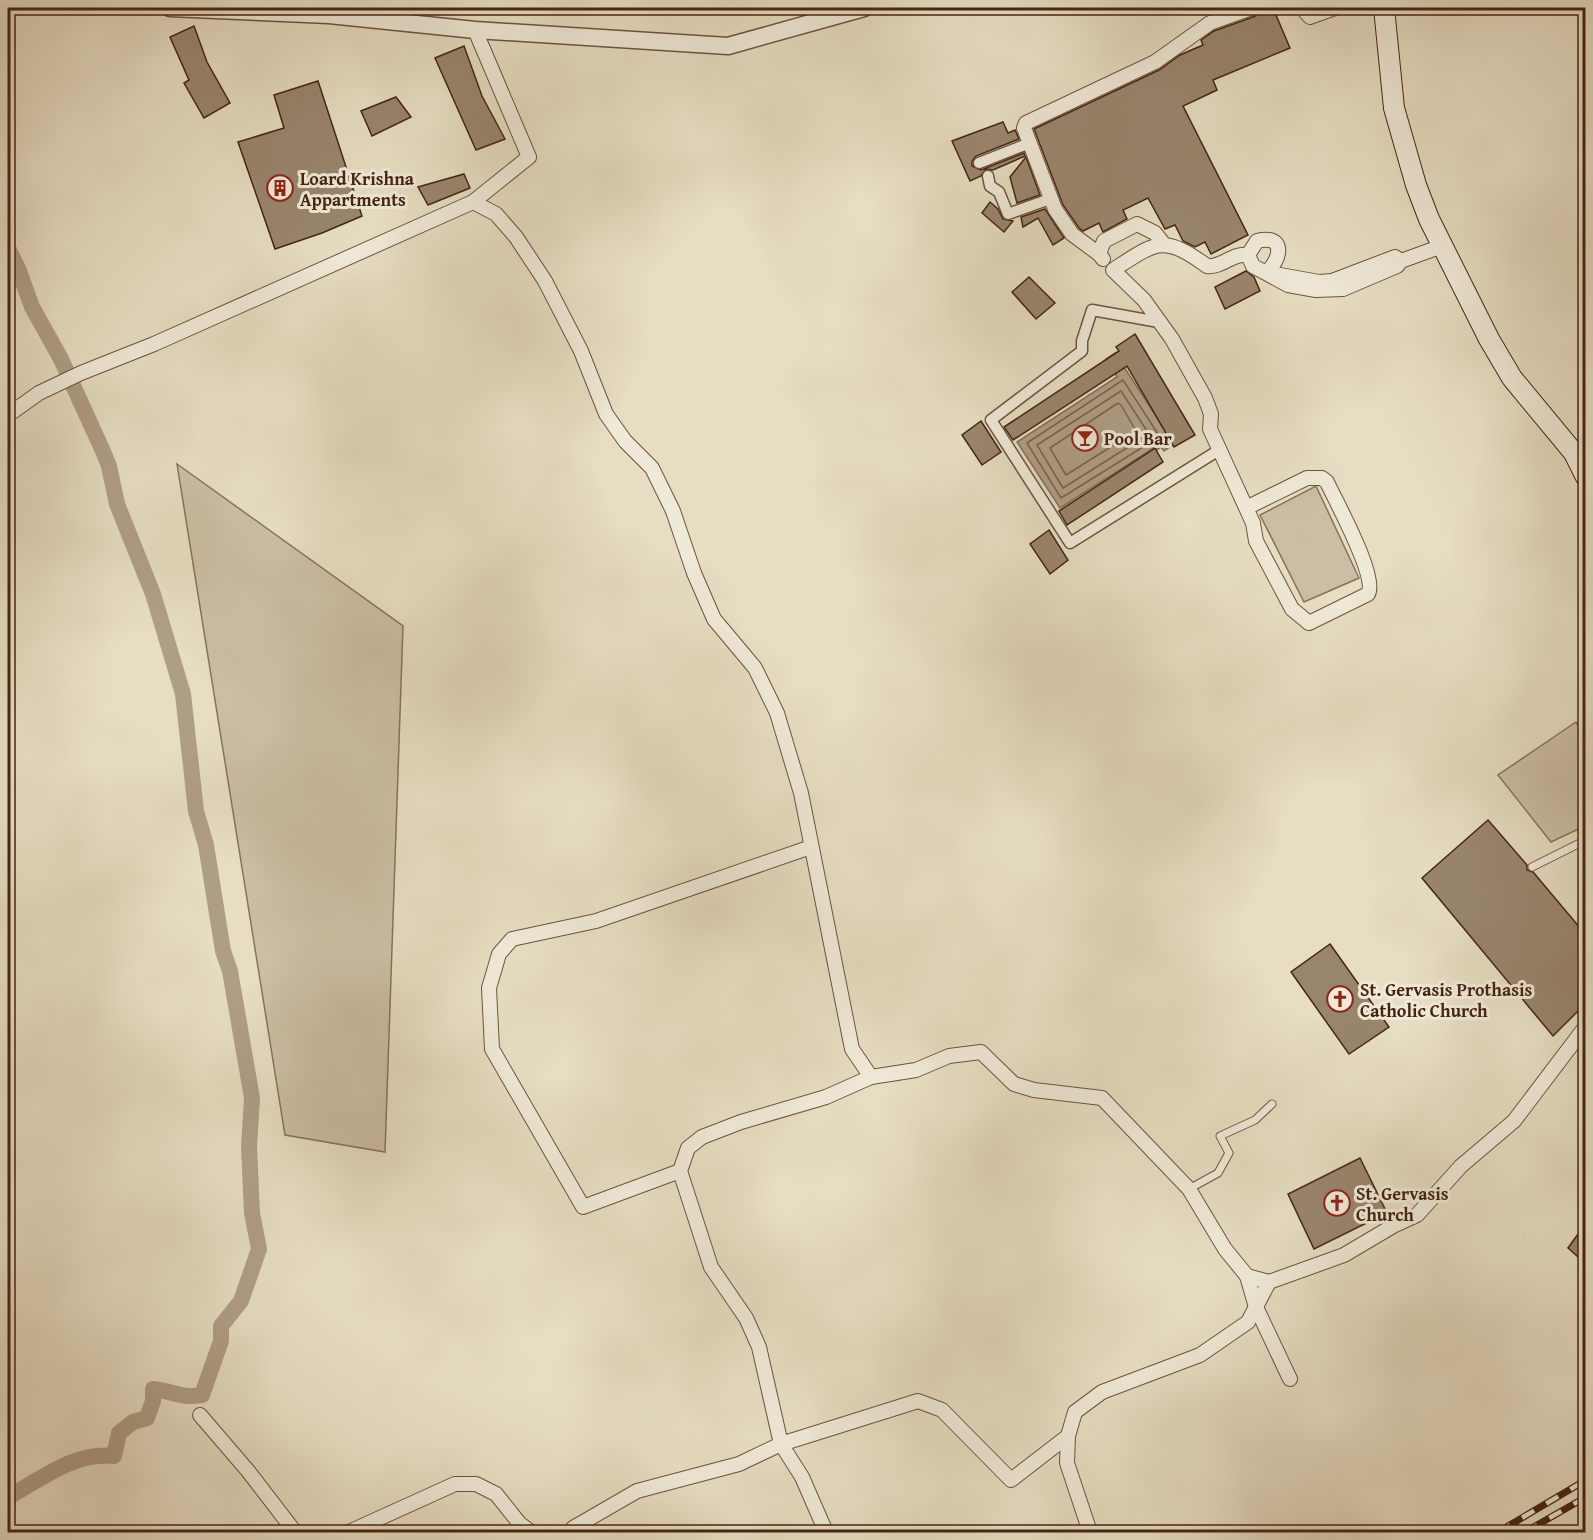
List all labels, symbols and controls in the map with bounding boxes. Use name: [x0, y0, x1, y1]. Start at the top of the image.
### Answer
place label: Loard Krishna Appartments: [300, 165, 415, 213]
building icon: Loard Krishna Appartments: [265, 173, 295, 203]
bar icon: Pool Bar: [1070, 423, 1100, 453]
place label: Pool Bar: [1104, 425, 1173, 452]
place label: St. Gervasis Prothasis Catholic Church: [1360, 976, 1533, 1024]
church icon: St. Gervasis Prothasis Catholic Church: [1325, 984, 1355, 1014]
place label: St. Gervasis Church: [1356, 1180, 1449, 1228]
church icon: St. Gervasis Church: [1322, 1188, 1352, 1218]

